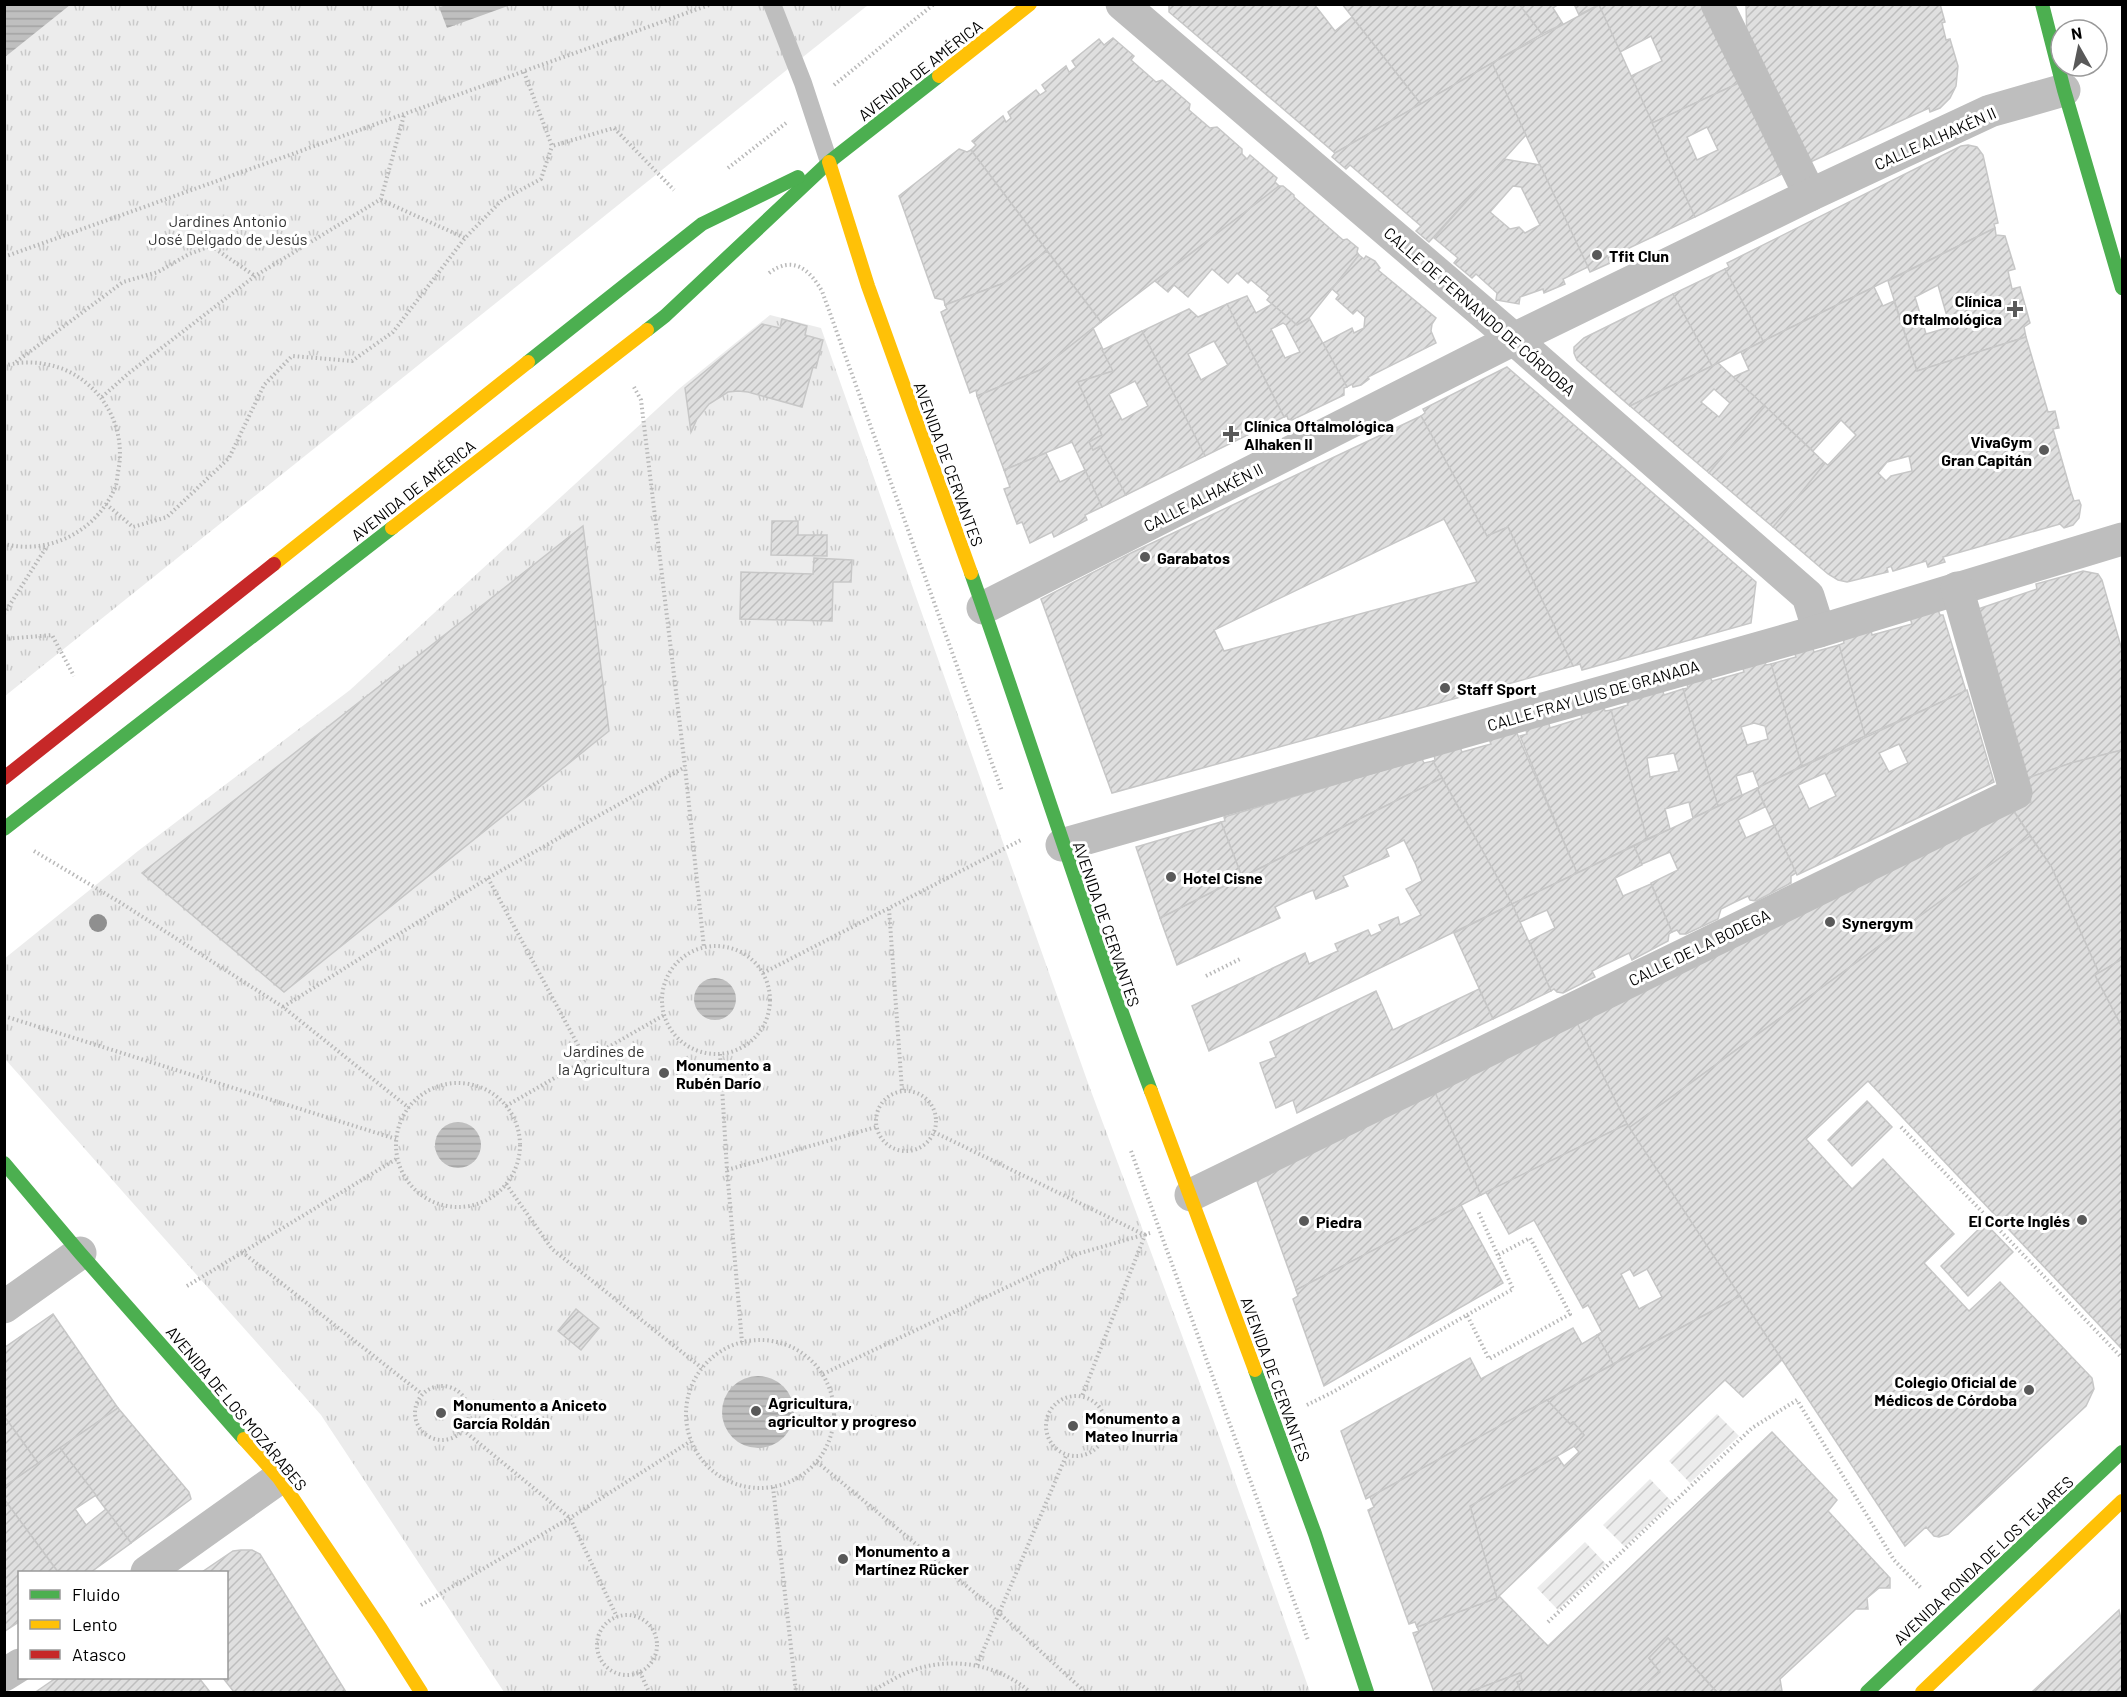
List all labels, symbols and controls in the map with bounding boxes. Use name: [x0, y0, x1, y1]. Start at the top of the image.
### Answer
street label: AVENIDA DE AMÉRICA: [854, 16, 986, 124]
north arrow: [2049, 18, 2109, 78]
text: N: [2070, 22, 2083, 43]
street label: CALLE ALHAKÉN II: [1871, 103, 1999, 173]
park label: Jardines Antonio José Delgado de Jesús: [149, 211, 307, 248]
street label: CALLE DE FERNANDO DE CÓRDOBA: [1380, 223, 1580, 399]
place label: Tfit Clun: [1609, 246, 1669, 265]
marker: Tfit Clun: [1590, 248, 1604, 262]
place label: Clínica Oftalmológica: [1903, 291, 2002, 328]
marker: Clínica Oftalmológica: [2006, 300, 2024, 318]
street label: AVENIDA DE CERVANTES: [910, 379, 988, 549]
place label: Clínica Oftalmológica Alhaken II: [1244, 416, 1394, 453]
marker: Clínica Oftalmológica Alhaken II: [1222, 425, 1240, 443]
place label: VivaGym Gran Capitán: [1941, 432, 2032, 469]
street label: AVENIDA DE AMÉRICA: [347, 436, 479, 544]
marker: VivaGym Gran Capitán: [2037, 443, 2051, 457]
street label: CALLE ALHAKÉN II: [1140, 459, 1266, 535]
place label: Garabatos: [1157, 548, 1230, 567]
marker: Garabatos: [1138, 550, 1152, 564]
street label: CALLE FRAY LUIS DE GRANADA: [1485, 656, 1701, 734]
place label: Staff Sport: [1457, 679, 1536, 698]
marker: Staff Sport: [1438, 681, 1452, 695]
street label: AVENIDA DE CERVANTES: [1070, 839, 1144, 1009]
place label: Hotel Cisne: [1183, 868, 1263, 887]
marker: Hotel Cisne: [1164, 870, 1178, 884]
street label: CALLE DE LA BODEGA: [1625, 904, 1773, 989]
place label: Synergym: [1842, 913, 1913, 932]
marker: Synergym: [1823, 915, 1837, 929]
park label: Jardines de la Agricultura: [558, 1041, 650, 1078]
place label: Monumento a Rubén Darío: [676, 1055, 771, 1092]
marker: Monumento a Rubén Darío: [657, 1066, 671, 1080]
place label: El Corte Inglés: [1968, 1211, 2070, 1230]
place label: Piedra: [1316, 1212, 1362, 1231]
marker: El Corte Inglés: [2075, 1213, 2089, 1227]
marker: Piedra: [1297, 1214, 1311, 1228]
street label: AVENIDA DE CERVANTES: [1237, 1294, 1315, 1464]
street label: AVENIDA DE LOS MOZÁRABES: [163, 1322, 311, 1494]
place label: Colegio Oficial de Médicos de Córdoba: [1874, 1372, 2017, 1409]
marker: Colegio Oficial de Médicos de Córdoba: [2022, 1383, 2036, 1397]
place label: Agricultura, agricultor y progreso: [768, 1393, 917, 1430]
place label: Monumento a Aniceto García Roldán: [453, 1395, 607, 1432]
marker: Agricultura, agricultor y progreso: [749, 1404, 763, 1418]
marker: Monumento a Aniceto García Roldán: [434, 1406, 448, 1420]
place label: Monumento a Mateo Inurria: [1085, 1408, 1180, 1445]
marker: Monumento a Mateo Inurria: [1066, 1419, 1080, 1433]
street label: AVENIDA RONDA DE LOS TEJARES: [1889, 1472, 2077, 1648]
place label: Monumento a Martínez Rücker: [855, 1541, 969, 1578]
marker: Monumento a Martínez Rücker: [836, 1552, 850, 1566]
legend: [18, 1571, 228, 1679]
text: Fluido: [72, 1583, 120, 1605]
text: Lento: [72, 1613, 118, 1635]
text: Atasco: [72, 1643, 126, 1665]

